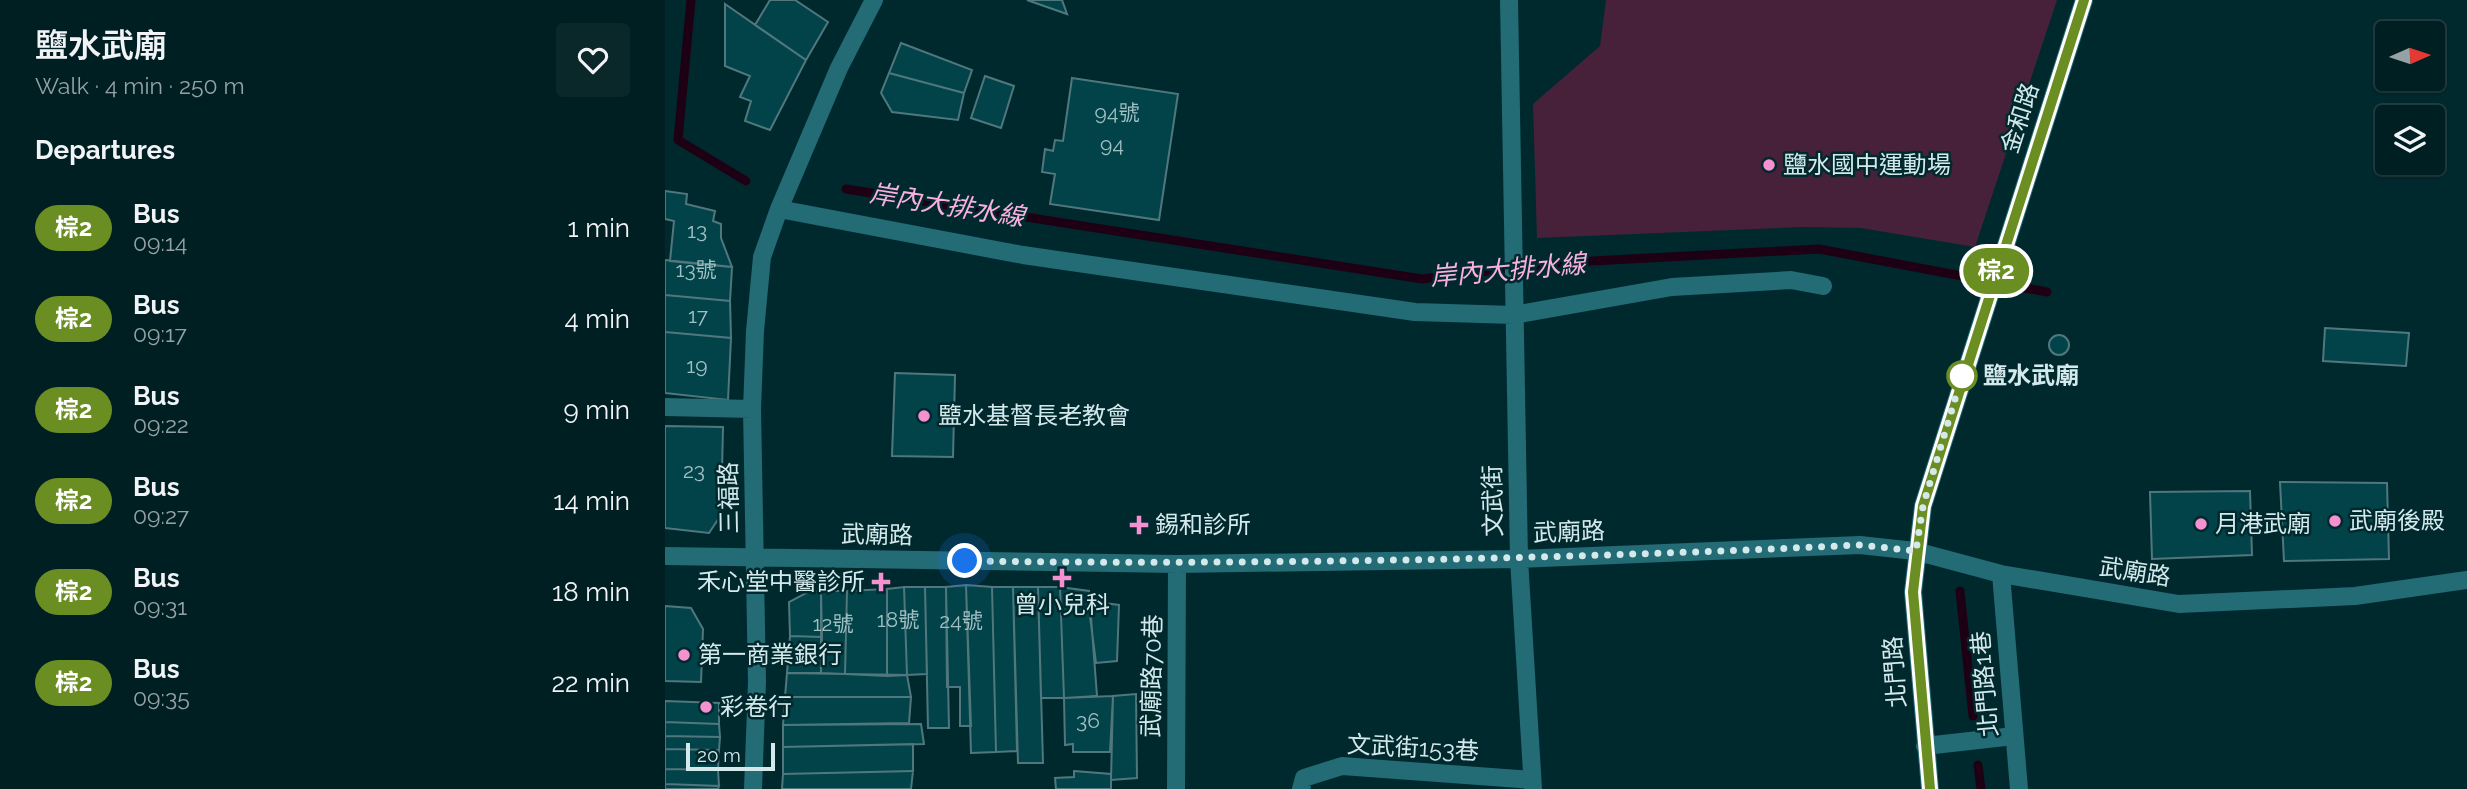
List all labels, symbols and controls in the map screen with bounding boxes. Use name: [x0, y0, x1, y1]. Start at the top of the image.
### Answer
north arrow: [2375, 21, 2445, 91]
map controls: [2375, 21, 2445, 175]
button: heart: [556, 23, 630, 97]
text: 鹽水武廟: [35, 26, 167, 65]
text: Walk · 4 min · 250 m: [35, 72, 245, 99]
street label: 金和路: [1995, 79, 2044, 157]
house number: 94號: [1095, 100, 1139, 125]
button: layers: [2375, 105, 2445, 175]
house number: 94: [1100, 132, 1124, 157]
text: Departures: [35, 135, 175, 165]
place label: 鹽水國中運動場: [1783, 150, 1951, 179]
marker: 鹽水國中運動場: [1761, 157, 1777, 173]
water label: 岸內大排水線: [868, 178, 1029, 232]
text: Bus: [133, 199, 180, 229]
text: 棕2: [55, 213, 92, 242]
text: 1 min: [568, 213, 630, 243]
house number: 13: [687, 218, 707, 243]
text: 09:14: [133, 229, 187, 256]
water label: 岸內大排水線: [1429, 248, 1590, 292]
line badge: 棕2: [1965, 248, 2027, 294]
text: 棕2: [1977, 256, 2015, 285]
house number: 13號: [675, 257, 717, 282]
text: Bus: [133, 290, 180, 320]
house number: 17: [688, 303, 709, 328]
text: 棕2: [55, 304, 92, 333]
text: 4 min: [564, 304, 630, 334]
text: 09:17: [133, 320, 187, 347]
house number: 19: [686, 353, 708, 378]
marker: 鹽水武廟: [1947, 361, 1977, 391]
place label: 鹽水武廟: [1983, 361, 2079, 390]
text: Bus: [133, 381, 180, 411]
text: 棕2: [55, 395, 92, 424]
text: 9 min: [563, 395, 630, 425]
place label: 盬水基督長老教會: [938, 401, 1130, 430]
marker: 盬水基督長老教會: [916, 408, 932, 424]
text: 09:22: [133, 411, 189, 438]
house number: 23: [683, 458, 705, 483]
street label: 三福路: [713, 462, 744, 534]
street label: 文武街: [1477, 465, 1508, 537]
text: Bus: [133, 472, 180, 502]
text: 棕2: [55, 486, 92, 515]
text: 14 min: [553, 486, 630, 516]
text: 09:27: [133, 502, 189, 529]
place label: 武廟後殿: [2349, 506, 2445, 535]
place label: 月港武廟: [2215, 509, 2311, 538]
place label: 錫和診所: [1155, 510, 1251, 539]
marker: 武廟後殿: [2327, 513, 2343, 529]
marker: 錫和診所: [1129, 515, 1149, 535]
street label: 武廟路: [1532, 516, 1605, 547]
marker: 月港武廟: [2193, 516, 2209, 532]
street label: 武廟路: [841, 519, 913, 550]
your location: [947, 543, 982, 578]
street label: 武廟路: [2097, 552, 2173, 591]
text: Bus: [133, 563, 180, 593]
place label: 禾心堂中醫診所: [697, 567, 865, 596]
marker: 曾小兒科: [1052, 568, 1072, 588]
marker: 禾心堂中醫診所: [871, 572, 891, 592]
text: 棕2: [55, 577, 92, 606]
text: 18 min: [552, 577, 630, 607]
place label: 曾小兒科: [1014, 590, 1110, 619]
text: 09:31: [133, 593, 187, 620]
house number: 18號: [877, 607, 919, 632]
house number: 24號: [939, 608, 983, 633]
house number: 12號: [813, 611, 853, 636]
street label: 武廟路70巷: [1136, 614, 1167, 738]
street label: 北門路1巷: [1965, 630, 2004, 738]
street label: 北門路: [1878, 635, 1911, 709]
place label: 第一商業銀行: [698, 640, 842, 669]
marker: 第一商業銀行: [676, 647, 692, 663]
text: Bus: [133, 654, 180, 684]
text: 棕2: [55, 668, 92, 697]
text: 22 min: [552, 668, 630, 698]
text: 09:35: [133, 684, 190, 711]
place label: 彩卷行: [720, 692, 792, 721]
marker: 彩卷行: [698, 699, 714, 715]
house number: 36: [1076, 708, 1100, 733]
street label: 文武街153巷: [1346, 730, 1480, 765]
scale bar: [686, 740, 775, 772]
text: 20 m: [697, 744, 741, 766]

